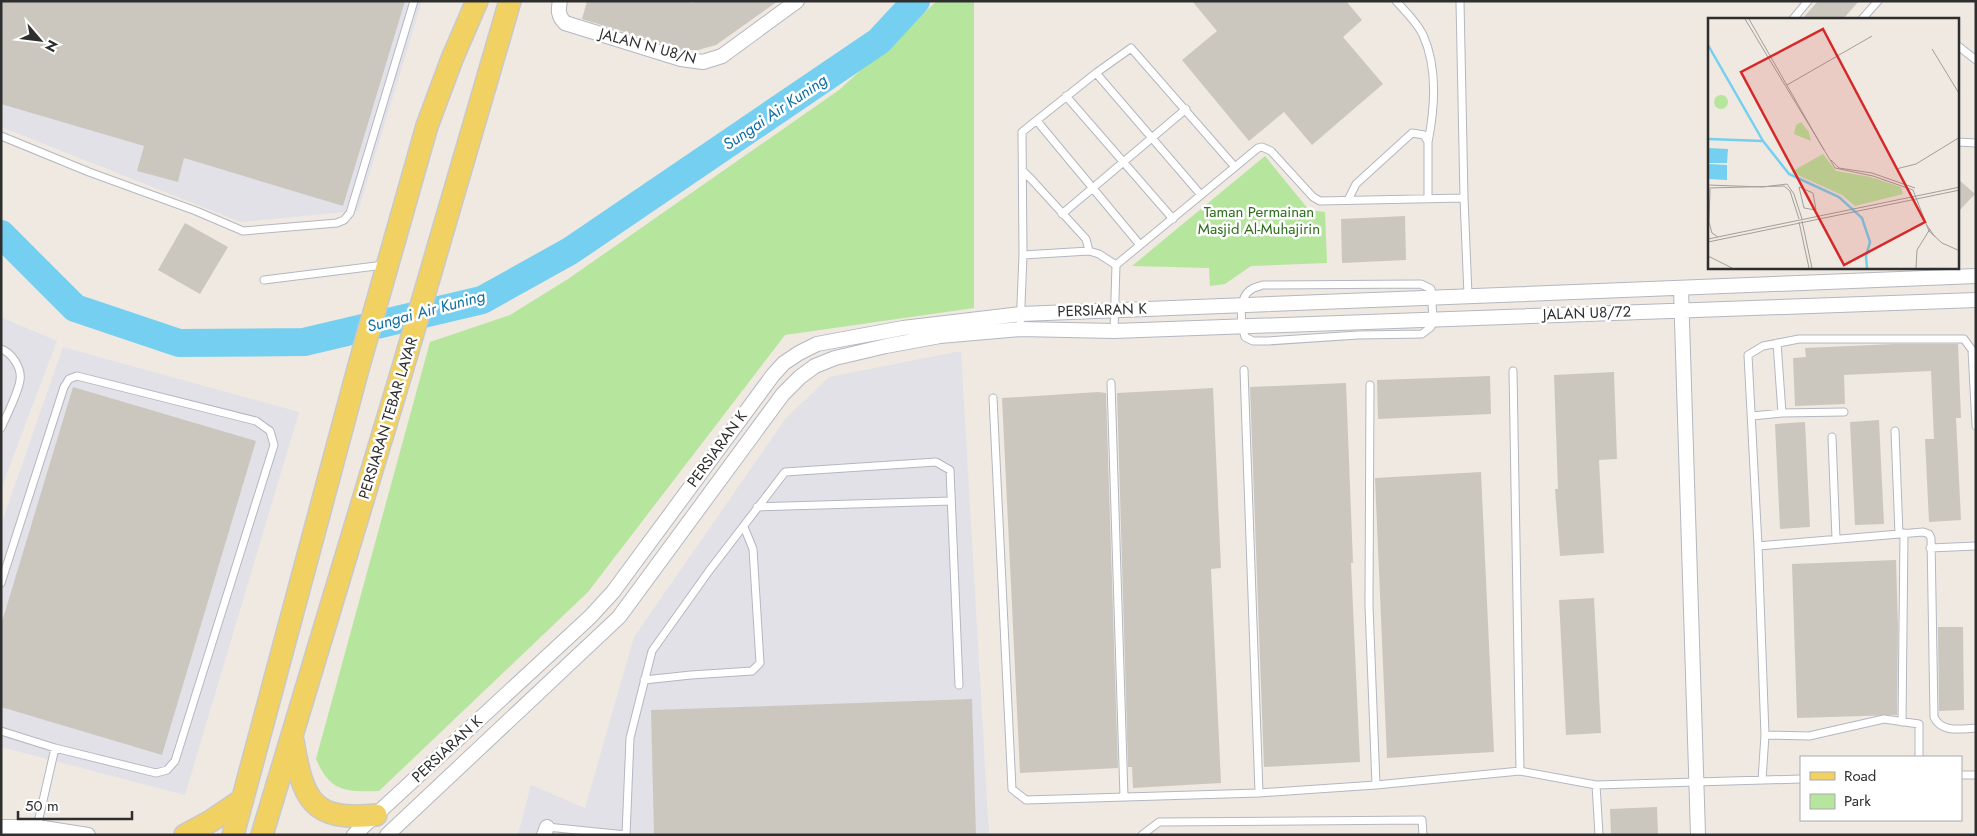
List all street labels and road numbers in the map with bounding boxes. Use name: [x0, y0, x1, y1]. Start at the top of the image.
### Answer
street label: JALAN N U8/N: [595, 22, 699, 70]
street label: PERSIARAN K: [1057, 297, 1148, 323]
street label: JALAN U8/72: [1541, 300, 1631, 326]
street label: PERSIARAN TEBAR LAYAR: [353, 334, 423, 502]
street label: PERSIARAN K: [682, 406, 753, 492]
street label: PERSIARAN K: [407, 710, 488, 788]

